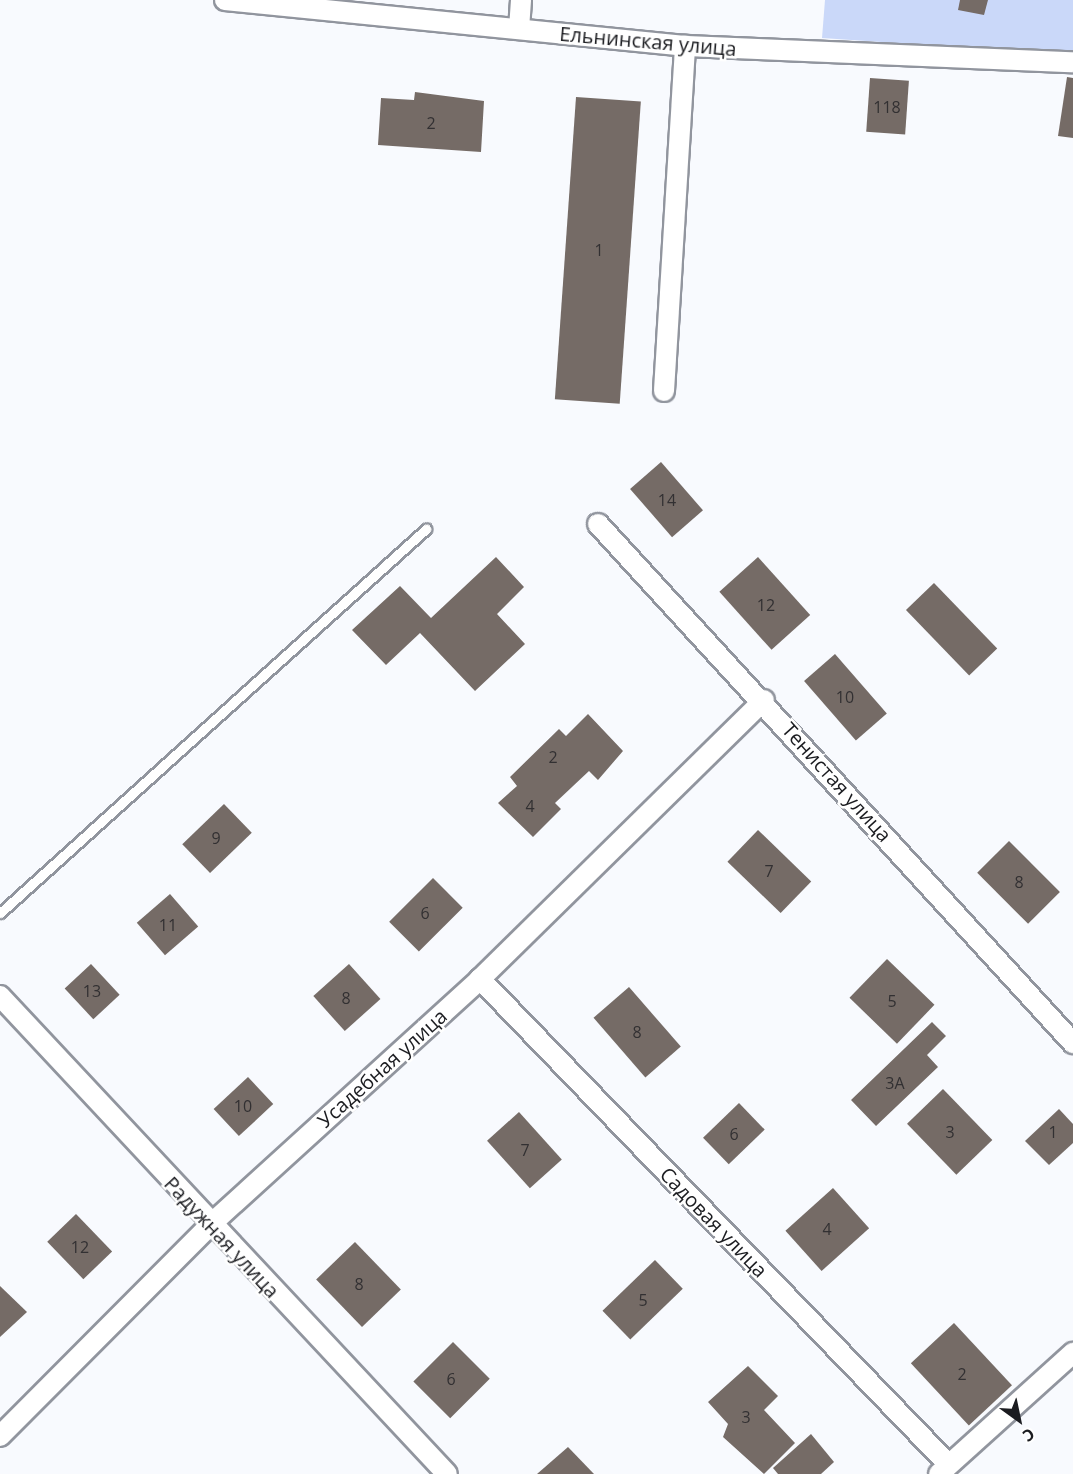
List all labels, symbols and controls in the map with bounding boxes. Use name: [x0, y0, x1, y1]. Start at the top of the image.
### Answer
street label: Ельнинская улица: [559, 21, 737, 61]
house number: 118: [873, 97, 901, 117]
house number: 2: [426, 113, 436, 133]
house number: 1: [594, 240, 604, 260]
house number: 14: [658, 490, 676, 510]
house number: 12: [757, 595, 775, 615]
house number: 10: [836, 687, 854, 707]
street label: Тенистая улица: [777, 718, 897, 846]
house number: 2: [548, 747, 558, 767]
house number: 4: [525, 796, 535, 816]
house number: 9: [211, 828, 221, 848]
house number: 7: [764, 861, 774, 881]
house number: 8: [1014, 872, 1024, 892]
house number: 6: [420, 903, 430, 923]
house number: 11: [159, 915, 177, 935]
house number: 13: [83, 981, 101, 1001]
house number: 8: [341, 988, 351, 1008]
house number: 5: [887, 991, 897, 1011]
street label: Усадебная улица: [312, 1004, 452, 1132]
house number: 8: [632, 1022, 642, 1042]
house number: 3А: [885, 1073, 905, 1093]
house number: 10: [234, 1096, 252, 1116]
house number: 3: [945, 1122, 955, 1142]
house number: 1: [1048, 1122, 1058, 1142]
house number: 6: [729, 1124, 739, 1144]
house number: 7: [520, 1140, 530, 1160]
street label: Садовая улица: [655, 1162, 773, 1282]
street label: Радужная улица: [160, 1171, 284, 1303]
house number: 4: [822, 1219, 832, 1239]
house number: 12: [71, 1237, 89, 1257]
house number: 8: [354, 1274, 364, 1294]
house number: 5: [638, 1290, 648, 1310]
house number: 2: [957, 1364, 967, 1384]
house number: 6: [446, 1369, 456, 1389]
north arrow: [989, 1390, 1049, 1450]
house number: 3: [741, 1407, 751, 1427]
text: С: [1019, 1423, 1039, 1447]

